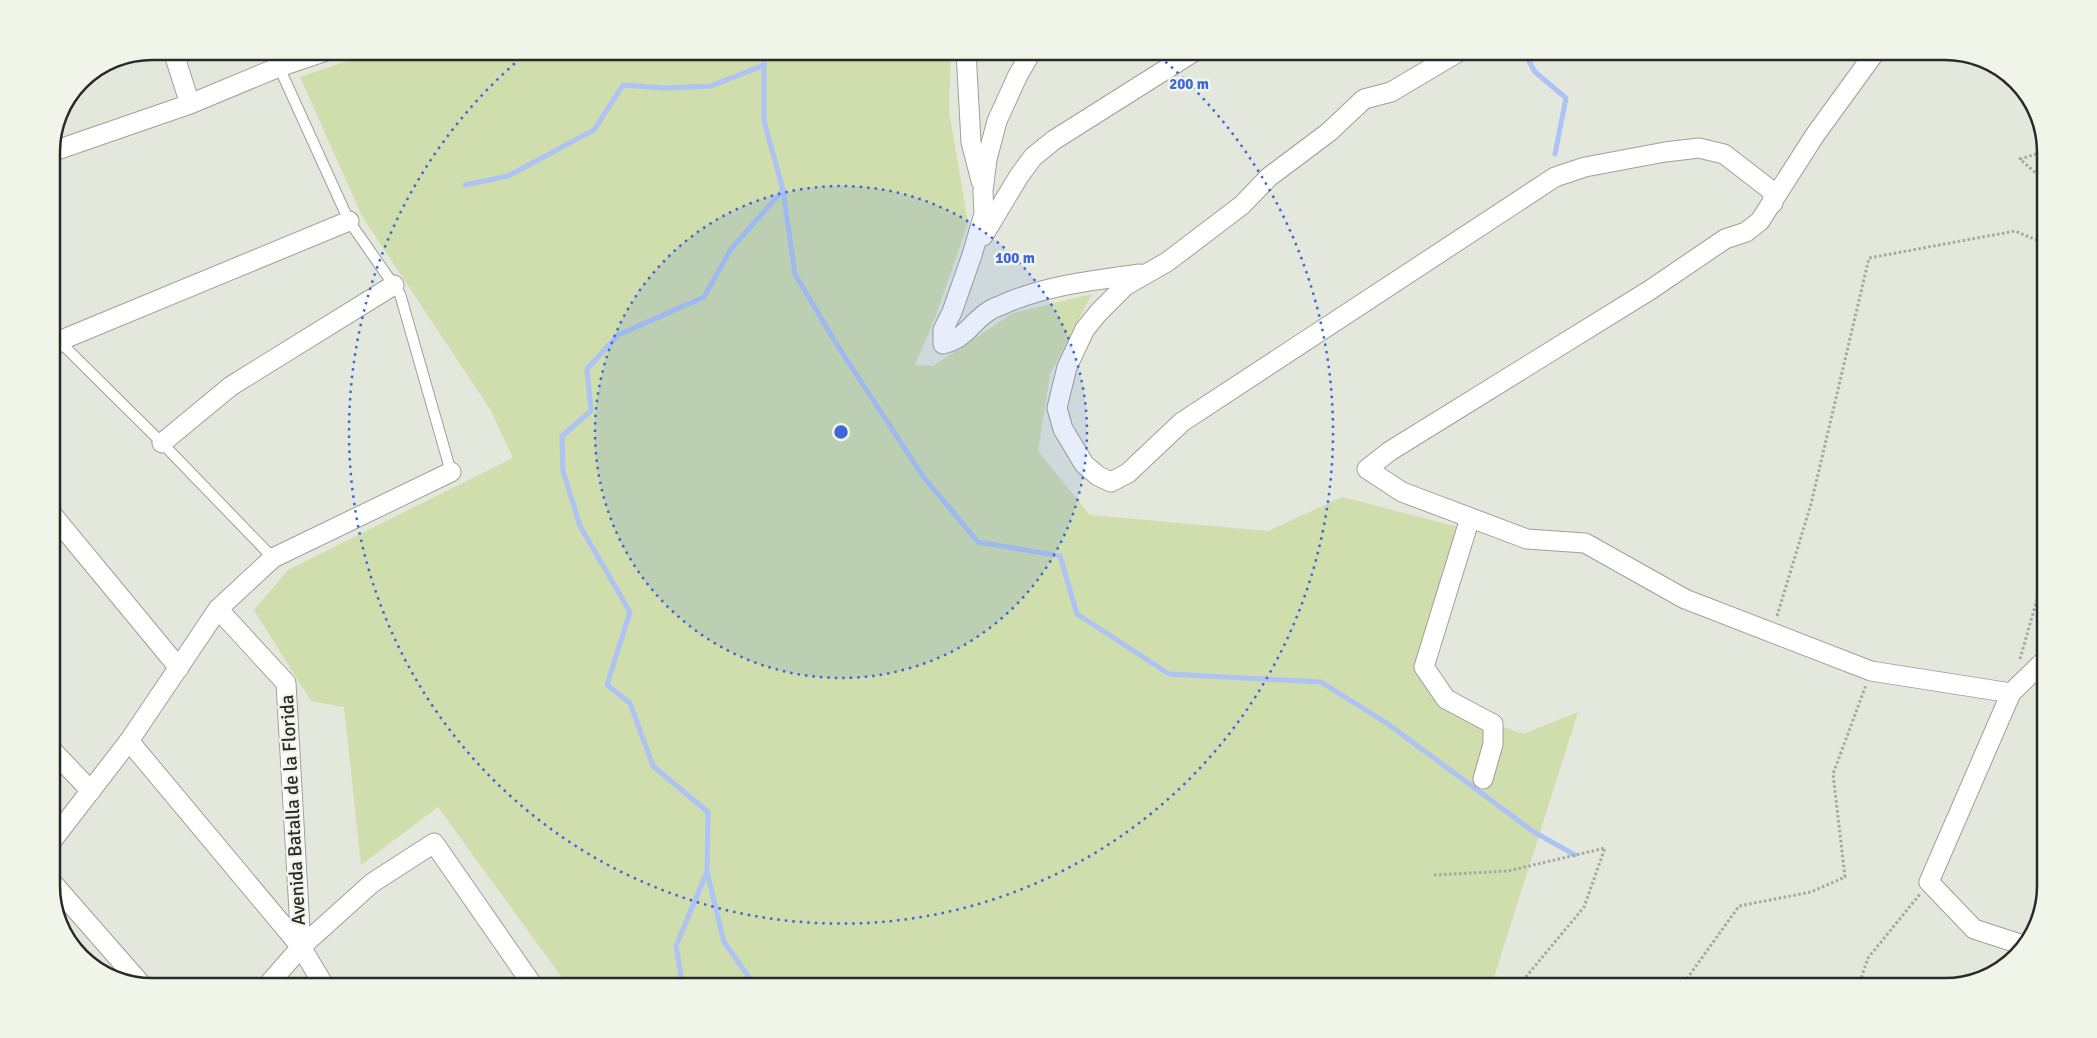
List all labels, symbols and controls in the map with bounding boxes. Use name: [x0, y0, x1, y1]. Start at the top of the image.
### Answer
text: 200 m: [1169, 75, 1209, 93]
text: 100 m: [995, 249, 1035, 267]
centre of rings: [832, 423, 850, 441]
street label: Avenida Batalla de la Florida: [275, 694, 311, 926]

